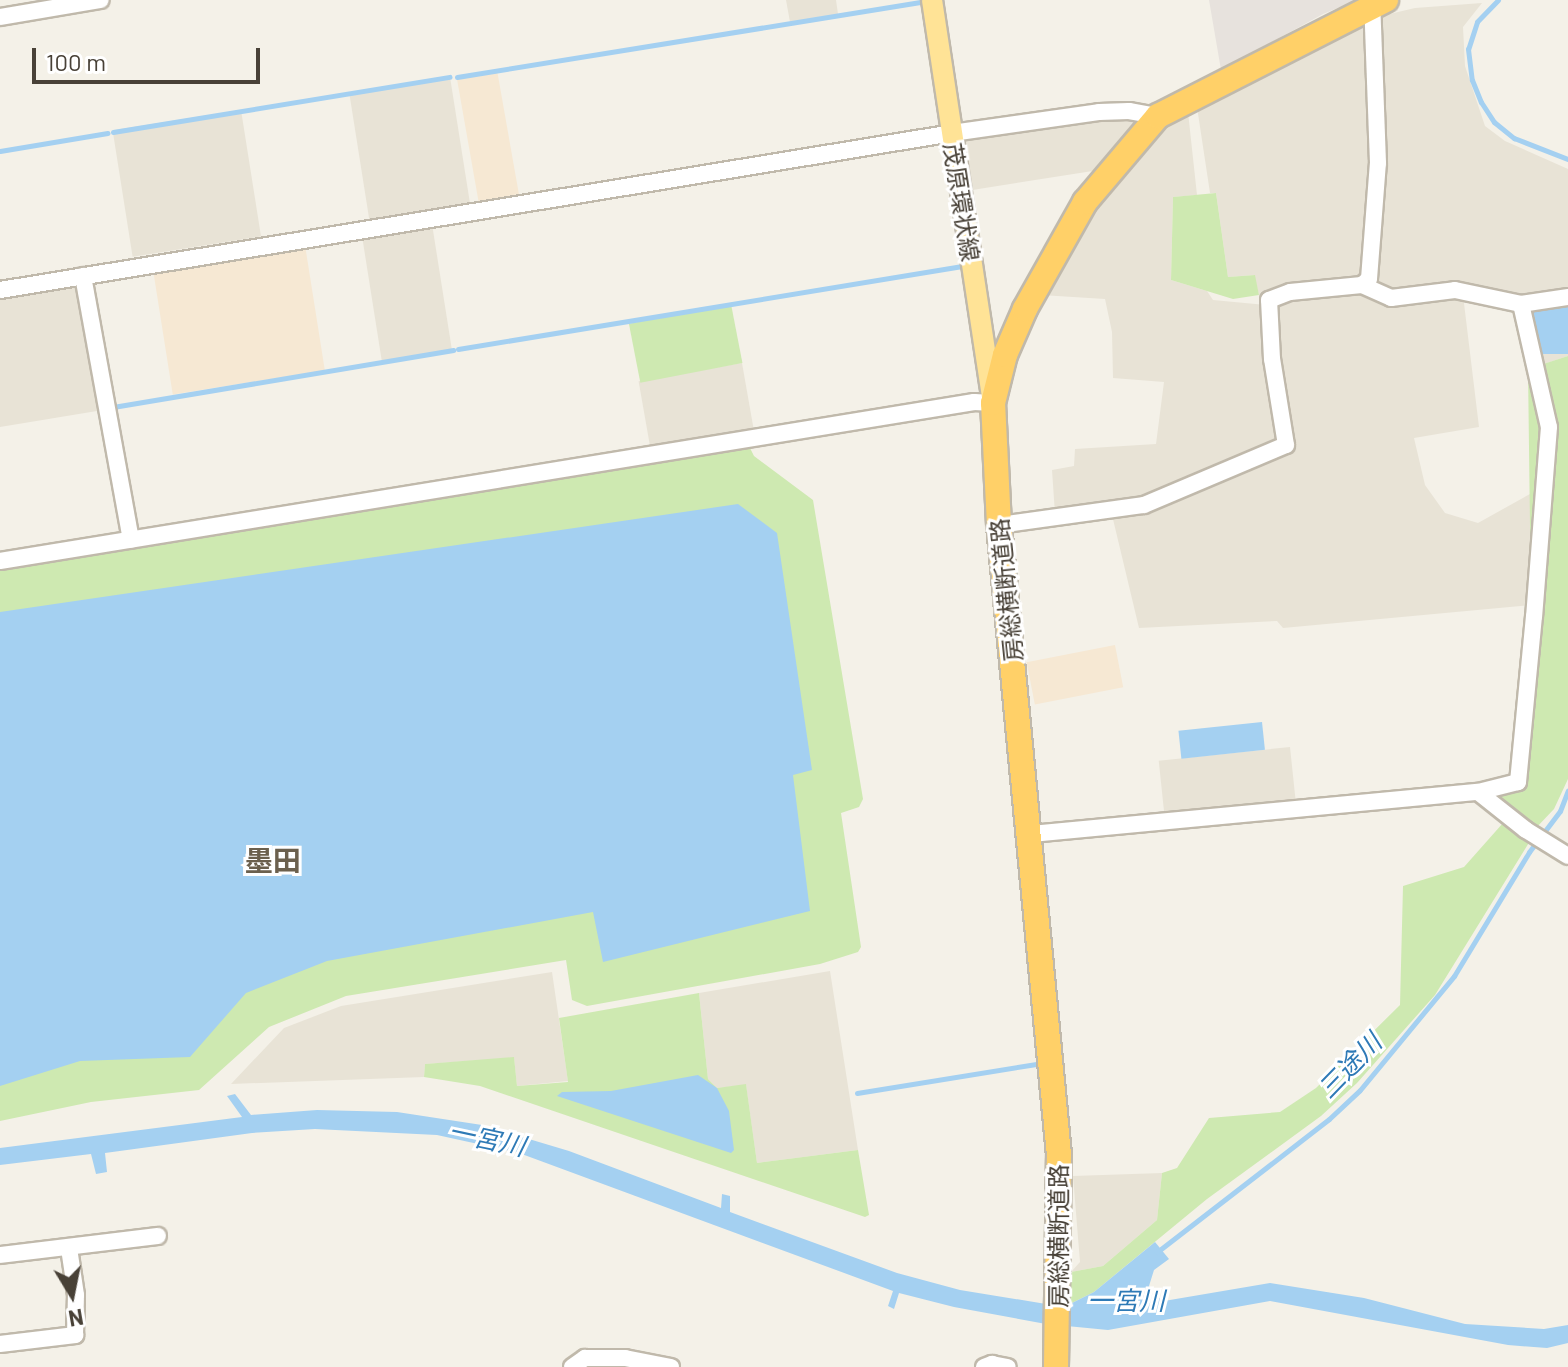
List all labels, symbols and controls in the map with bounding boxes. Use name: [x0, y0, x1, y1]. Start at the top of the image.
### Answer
scale bar: [36, 32, 264, 82]
text: 100 m: [46, 47, 106, 76]
street label: 茂原環状線: [938, 140, 986, 264]
street label: 房総横断道路: [984, 517, 1028, 663]
district label: 墨田: [245, 843, 301, 877]
water label: 三途川: [1311, 1026, 1387, 1104]
water label: 一宮川: [446, 1115, 528, 1161]
street label: 房総横断道路: [1044, 1164, 1072, 1308]
north arrow: [32, 1255, 112, 1335]
water label: 一宮川: [1087, 1284, 1165, 1316]
text: N: [67, 1305, 86, 1333]

